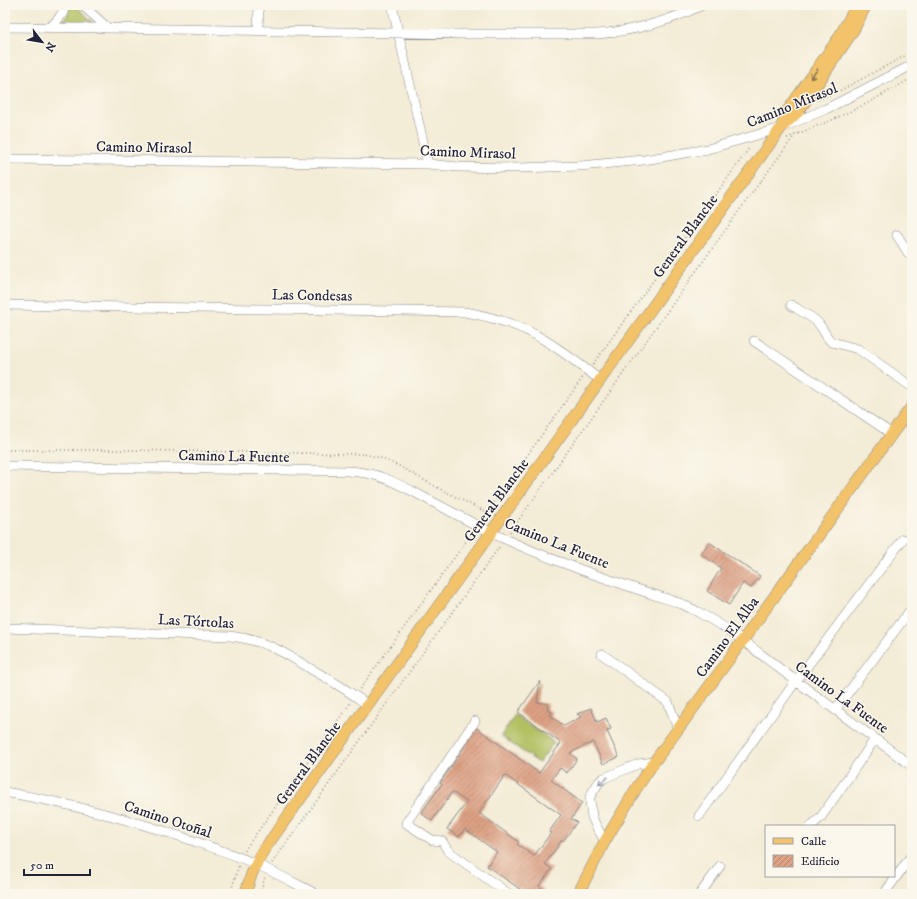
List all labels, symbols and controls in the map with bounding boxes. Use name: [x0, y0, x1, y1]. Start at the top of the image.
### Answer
north arrow: [22, 22, 62, 62]
text: N: [41, 39, 58, 54]
one-way arrow: [810, 68, 818, 79]
street label: Camino Mirasol: [744, 78, 841, 132]
street label: Camino Mirasol: [96, 137, 193, 158]
street label: Camino Mirasol: [420, 141, 517, 164]
street label: General Blanche: [649, 191, 722, 282]
street label: Las Condesas: [272, 285, 352, 306]
street label: Camino La Fuente: [178, 446, 290, 467]
street label: General Blanche: [460, 455, 533, 546]
street label: Camino La Fuente: [502, 514, 612, 573]
street label: Camino El Alba: [692, 593, 764, 682]
street label: Las Tórtolas: [158, 610, 234, 633]
street label: Camino La Fuente: [791, 657, 892, 738]
street label: General Blanche: [272, 718, 345, 809]
one-way arrow: [597, 776, 608, 785]
street label: Camino Otoñal: [122, 796, 215, 843]
legend: [765, 825, 895, 877]
text: Calle: [801, 834, 826, 849]
scale bar: [24, 851, 90, 877]
text: Edificio: [801, 854, 840, 869]
text: 50 m: [30, 858, 54, 873]

